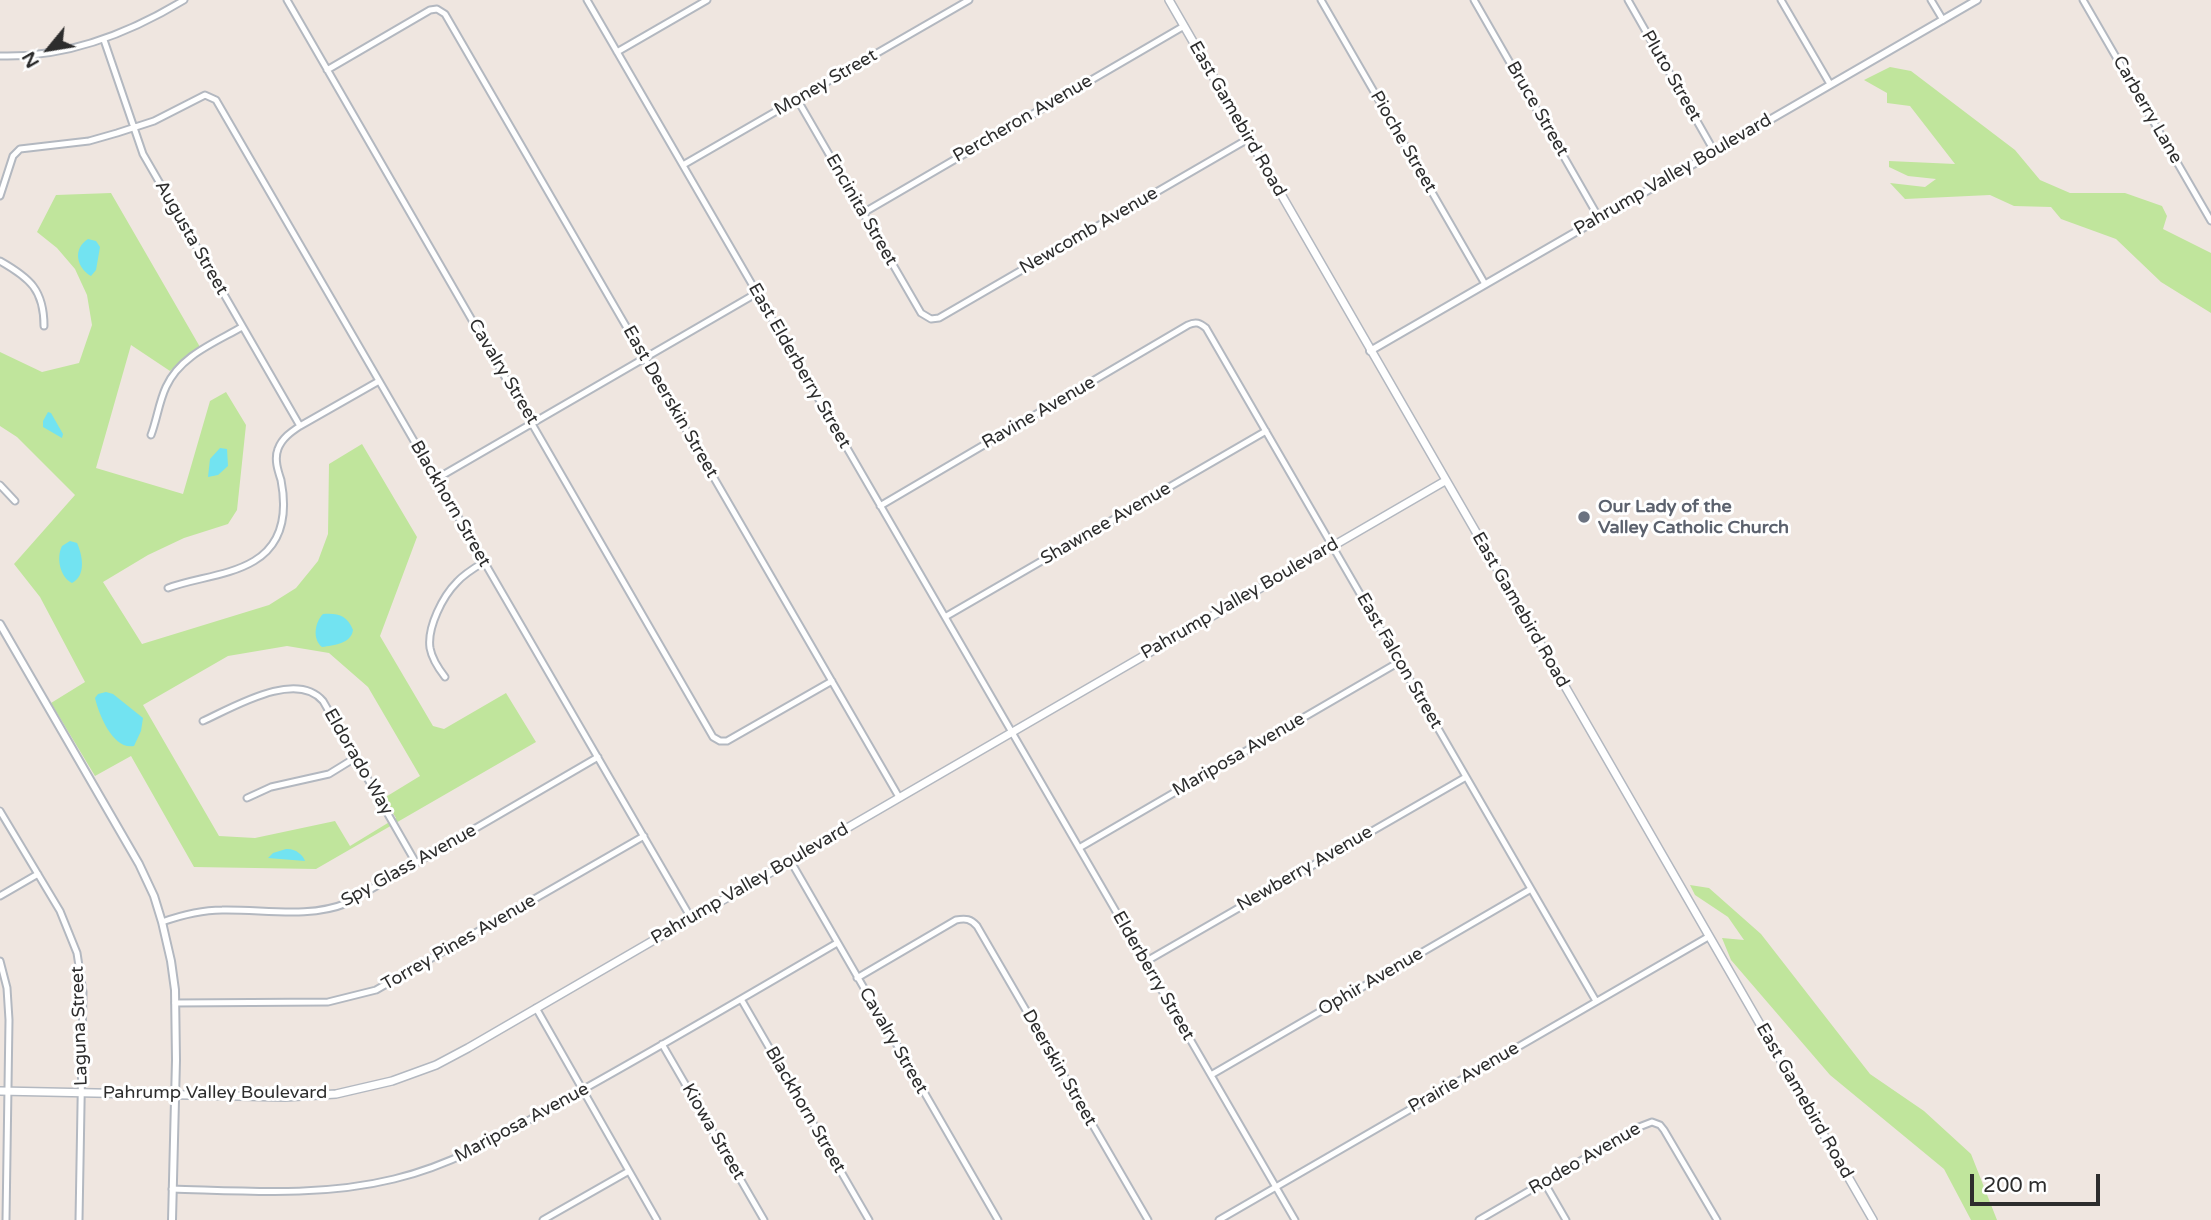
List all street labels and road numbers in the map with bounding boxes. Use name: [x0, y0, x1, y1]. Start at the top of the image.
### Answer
street label: Pluto Street: [1636, 27, 1706, 125]
street label: East Gamebird Road: [1184, 37, 1290, 201]
street label: Money Street: [771, 45, 881, 121]
street label: Carberry Lane: [2107, 52, 2187, 168]
street label: Bruce Street: [1501, 58, 1573, 160]
street label: Percheron Avenue: [950, 70, 1096, 168]
street label: Pioche Street: [1365, 87, 1441, 197]
street label: Pahrump Valley Boulevard: [1570, 110, 1776, 240]
street label: Encinita Street: [820, 150, 902, 270]
street label: Augusta Street: [150, 177, 232, 299]
street label: Newcomb Avenue: [1016, 183, 1162, 279]
street label: East Elderberry Street: [743, 280, 855, 452]
street label: Cavalry Street: [463, 315, 543, 429]
street label: East Deerskin Street: [618, 322, 722, 482]
street label: Ravine Avenue: [979, 372, 1099, 454]
street label: Blackhorn Street: [405, 437, 495, 571]
street label: Shawnee Avenue: [1037, 478, 1175, 570]
street label: East Gamebird Road: [1467, 528, 1573, 692]
street label: Pahrump Valley Boulevard: [1137, 534, 1343, 664]
street label: East Falcon Street: [1351, 589, 1447, 733]
street label: Eldorado Way: [319, 705, 397, 819]
street label: Mariposa Avenue: [1169, 708, 1309, 802]
street label: Pahrump Valley Boulevard: [647, 819, 853, 949]
street label: Spy Glass Avenue: [338, 820, 480, 912]
street label: Newberry Avenue: [1233, 821, 1377, 917]
street label: Torrey Pines Avenue: [378, 890, 540, 996]
street label: Elderberry Street: [1107, 908, 1199, 1044]
street label: Ophir Avenue: [1315, 943, 1427, 1021]
street label: Laguna Street: [67, 966, 93, 1086]
street label: Cavalry Street: [854, 984, 932, 1098]
street label: Deerskin Street: [1017, 1006, 1101, 1130]
street label: East Gamebird Road: [1751, 1019, 1857, 1183]
street label: Prairie Avenue: [1405, 1038, 1523, 1118]
street label: Blackhorn Street: [760, 1043, 850, 1177]
street label: Mariposa Avenue: [451, 1078, 593, 1168]
street label: Kiowa Street: [677, 1080, 749, 1184]
street label: Pahrump Valley Boulevard: [103, 1082, 327, 1104]
street label: Rodeo Avenue: [1525, 1118, 1645, 1200]

